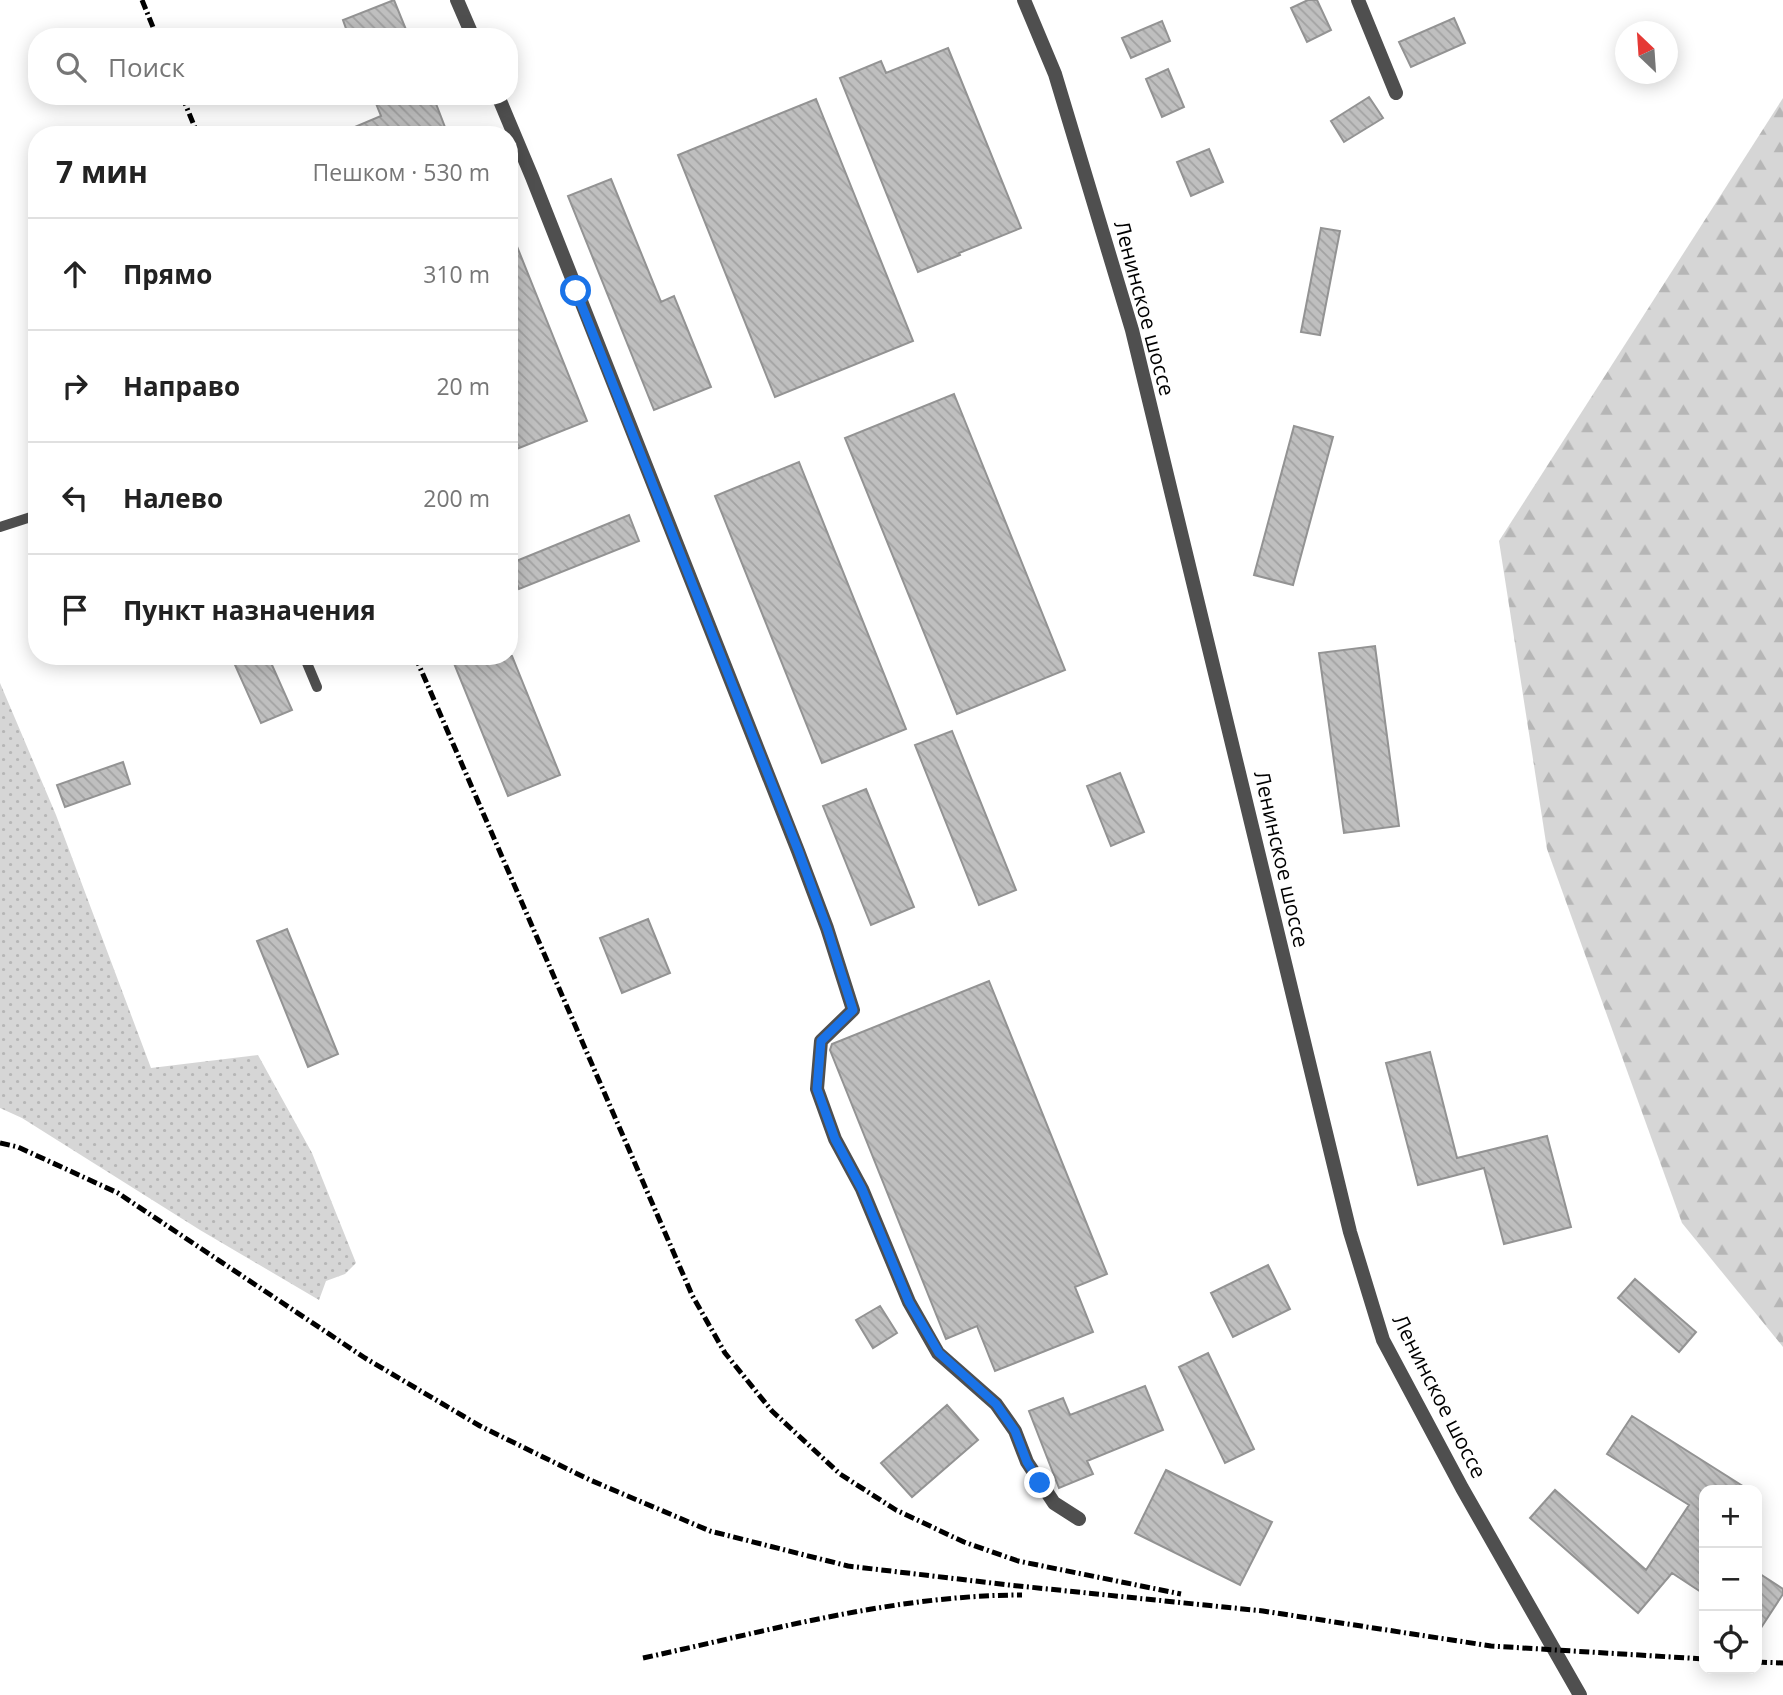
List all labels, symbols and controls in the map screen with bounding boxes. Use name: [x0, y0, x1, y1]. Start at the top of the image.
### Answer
north arrow: [1615, 21, 1678, 84]
search box: [28, 28, 518, 105]
icon: search: [52, 48, 90, 86]
text: Поиск: [108, 49, 185, 85]
text: 7 мин: [56, 151, 148, 192]
text: Пешком · 530 m: [313, 156, 490, 188]
street label: Ленинское шоссе: [1108, 217, 1182, 399]
icon: ahead: [56, 255, 94, 293]
text: Прямо: [123, 256, 212, 292]
text: 310 m: [423, 258, 490, 290]
route start: [560, 275, 591, 306]
icon: right: [56, 367, 94, 405]
text: Направо: [123, 368, 240, 404]
text: 20 m: [436, 370, 490, 402]
icon: left: [56, 479, 94, 517]
text: Налево: [123, 480, 223, 516]
text: 200 m: [423, 482, 490, 514]
icon: arrive: [56, 591, 94, 629]
text: Пункт назначения: [123, 592, 376, 628]
street label: Ленинское шоссе: [1248, 768, 1316, 950]
street label: Ленинское шоссе: [1387, 1309, 1493, 1483]
route end: [1024, 1467, 1055, 1498]
map controls: [1699, 1485, 1762, 1674]
button: +: [1699, 1485, 1762, 1548]
button: −: [1699, 1548, 1762, 1611]
button: locate: [1699, 1611, 1762, 1674]

